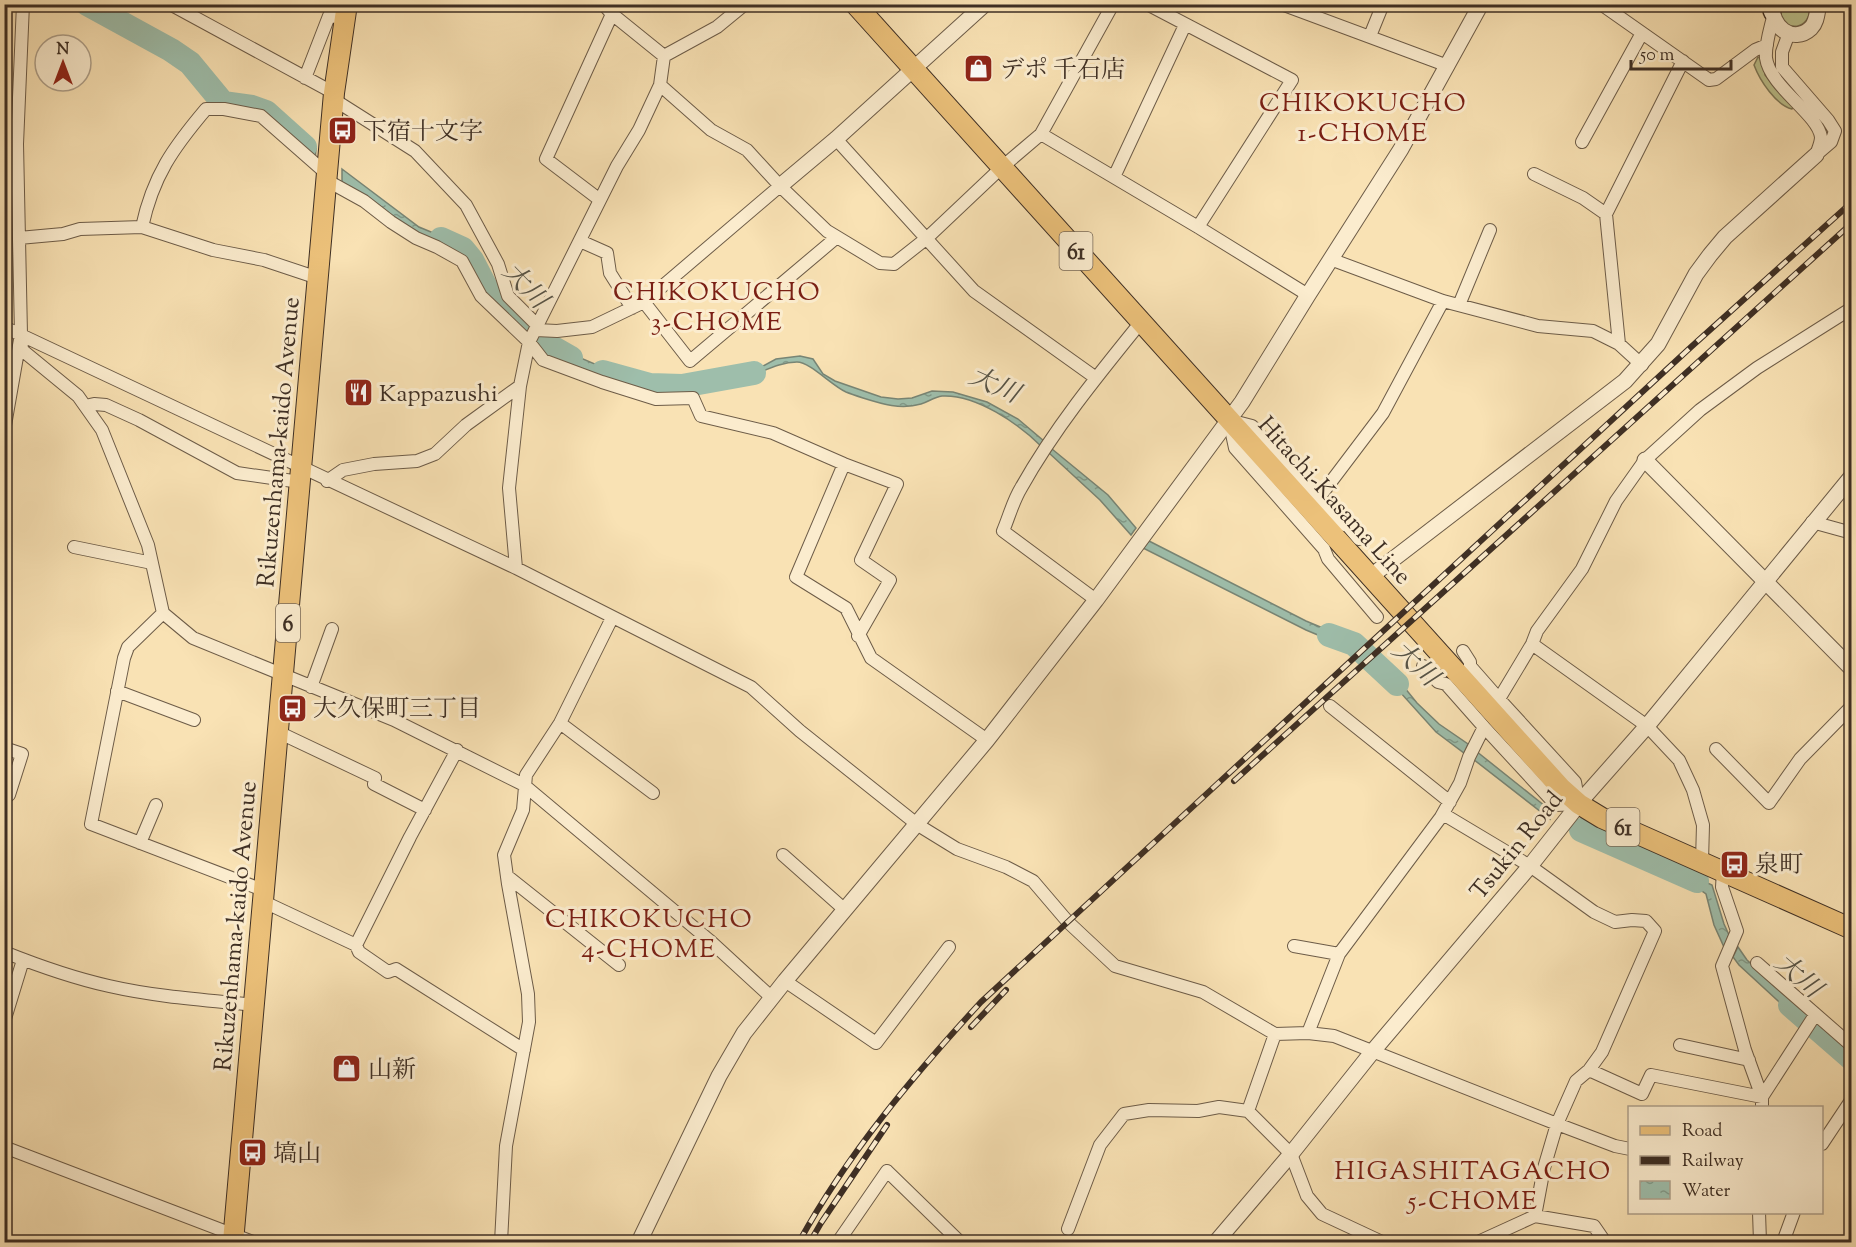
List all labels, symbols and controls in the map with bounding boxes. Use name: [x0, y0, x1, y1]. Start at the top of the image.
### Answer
north arrow: [33, 33, 93, 93]
scale bar: [1631, 33, 1732, 71]
text: N: [57, 39, 70, 62]
text: 50 m: [1639, 43, 1675, 69]
shop icon: デポ 千石店: [963, 53, 995, 85]
place label: デポ 千石店: [1000, 54, 1125, 88]
district label: CHIKOKUCHO 1-CHOME: [1259, 86, 1467, 153]
bus stop icon: 下宿十文字: [326, 115, 358, 147]
place label: 下宿十文字: [363, 116, 483, 150]
road number: 61: [1060, 232, 1092, 270]
water label: 大川: [493, 255, 558, 320]
district label: CHIKOKUCHO 3-CHOME: [613, 275, 821, 342]
street label: Rikuzenhama-kaido Avenue: [250, 296, 310, 589]
water label: 大川: [963, 359, 1028, 415]
restaurant icon: Kappazushi: [342, 377, 374, 409]
place label: Kappazushi: [379, 378, 498, 412]
street label: Hitachi-Kasama Line: [1249, 410, 1418, 593]
road number: 6: [276, 604, 300, 642]
water label: 大川: [1383, 634, 1448, 698]
bus stop icon: 大久保町三丁目: [276, 692, 308, 724]
place label: 大久保町三丁目: [313, 693, 481, 727]
street label: Rikuzenhama-kaido Avenue: [207, 780, 267, 1073]
street label: Tsukin Road: [1463, 784, 1572, 908]
road number: 61: [1606, 808, 1640, 846]
bus stop icon: 泉町: [1718, 848, 1750, 880]
place label: 泉町: [1755, 849, 1803, 883]
district label: CHIKOKUCHO 4-CHOME: [545, 902, 753, 969]
water label: 大川: [1766, 946, 1831, 1010]
shop icon: 山新: [331, 1053, 363, 1085]
place label: 山新: [368, 1054, 416, 1088]
legend: [1628, 1106, 1823, 1214]
text: Road: [1682, 1119, 1722, 1145]
bus stop icon: 塙山: [236, 1137, 268, 1169]
place label: 塙山: [273, 1138, 321, 1172]
text: Railway: [1682, 1149, 1744, 1175]
district label: HIGASHITAGACHO 5-CHOME: [1334, 1154, 1612, 1221]
text: Water: [1682, 1179, 1731, 1205]

